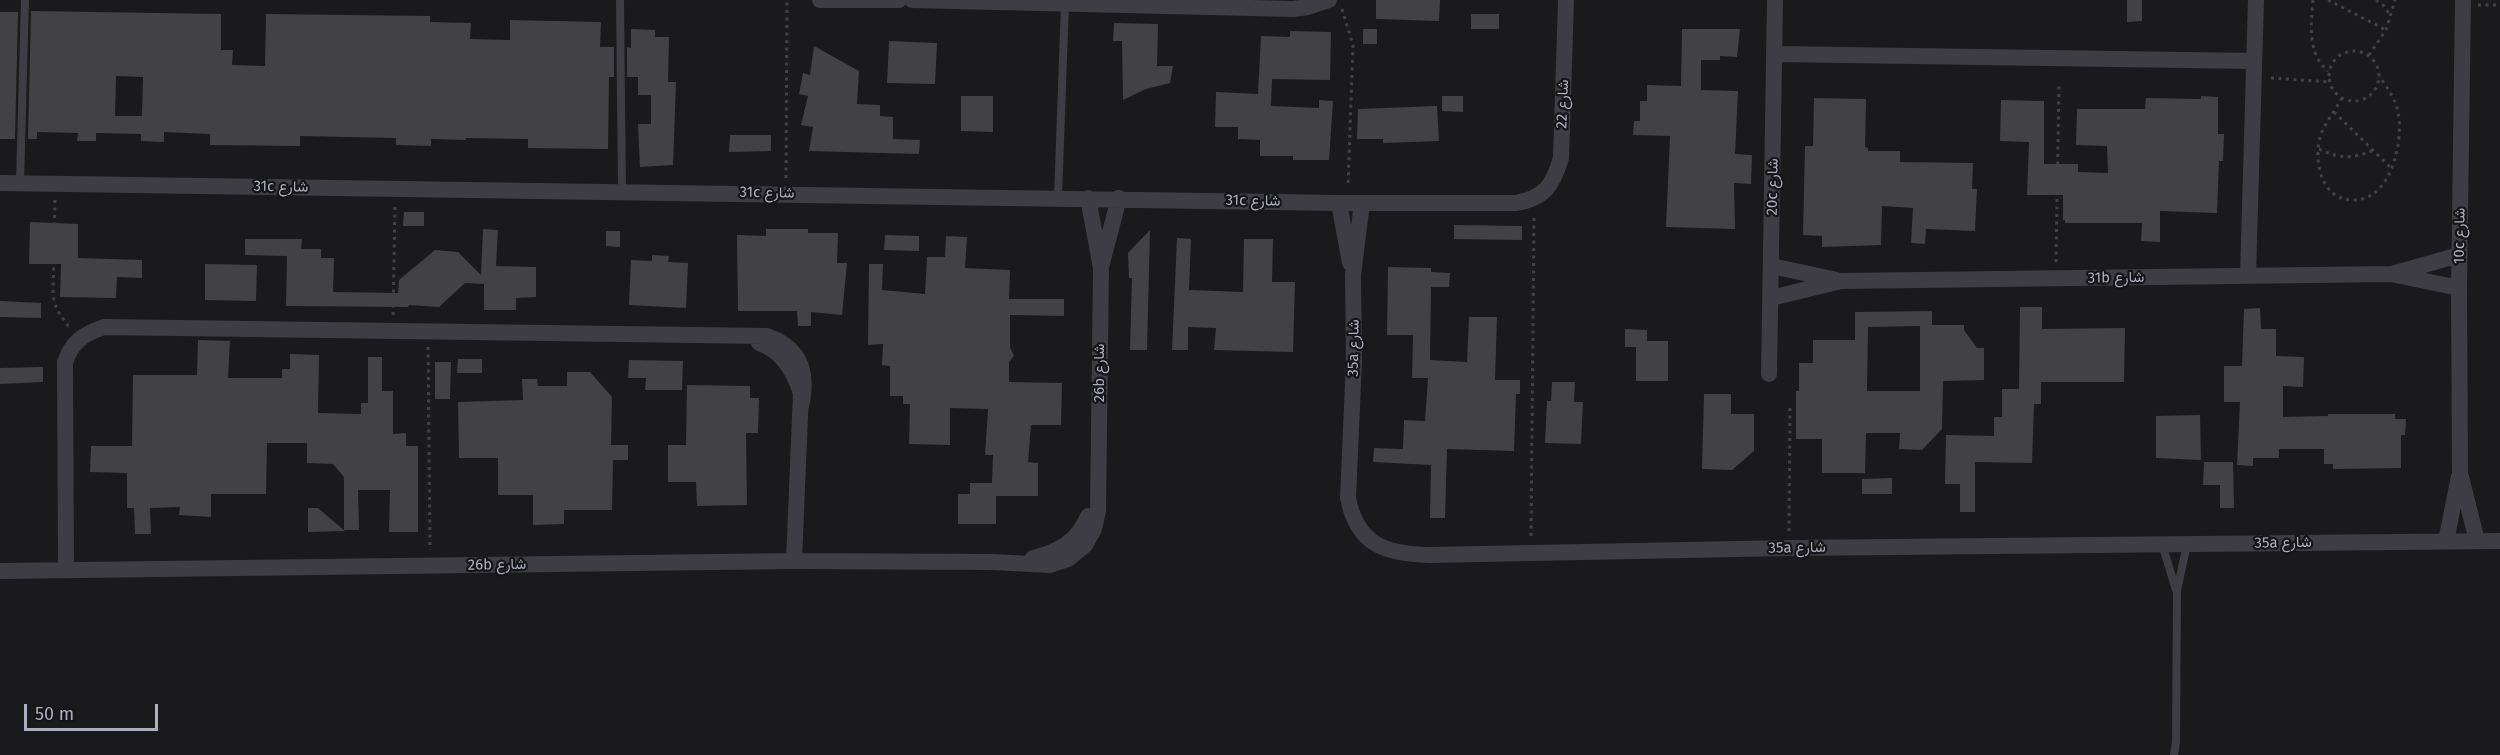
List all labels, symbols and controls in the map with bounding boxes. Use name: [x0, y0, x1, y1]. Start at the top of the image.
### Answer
street label: شارع 22: [1553, 79, 1573, 129]
street label: 20c شارع: [1764, 158, 1782, 216]
street label: 31c شارع: [253, 178, 309, 196]
street label: 31c شارع: [739, 184, 795, 202]
street label: 31c شارع: [1225, 192, 1281, 210]
street label: 10c شارع: [2451, 208, 2469, 264]
street label: 31b شارع: [2088, 269, 2144, 287]
street label: 35a شارع: [1345, 319, 1363, 377]
street label: 26b شارع: [1091, 344, 1109, 402]
street label: 35a شارع: [2254, 534, 2312, 552]
street label: 35a شارع: [1768, 539, 1826, 557]
street label: 26b شارع: [468, 555, 526, 575]
scale bar: [27, 692, 160, 730]
text: 50 m: [35, 703, 74, 725]

